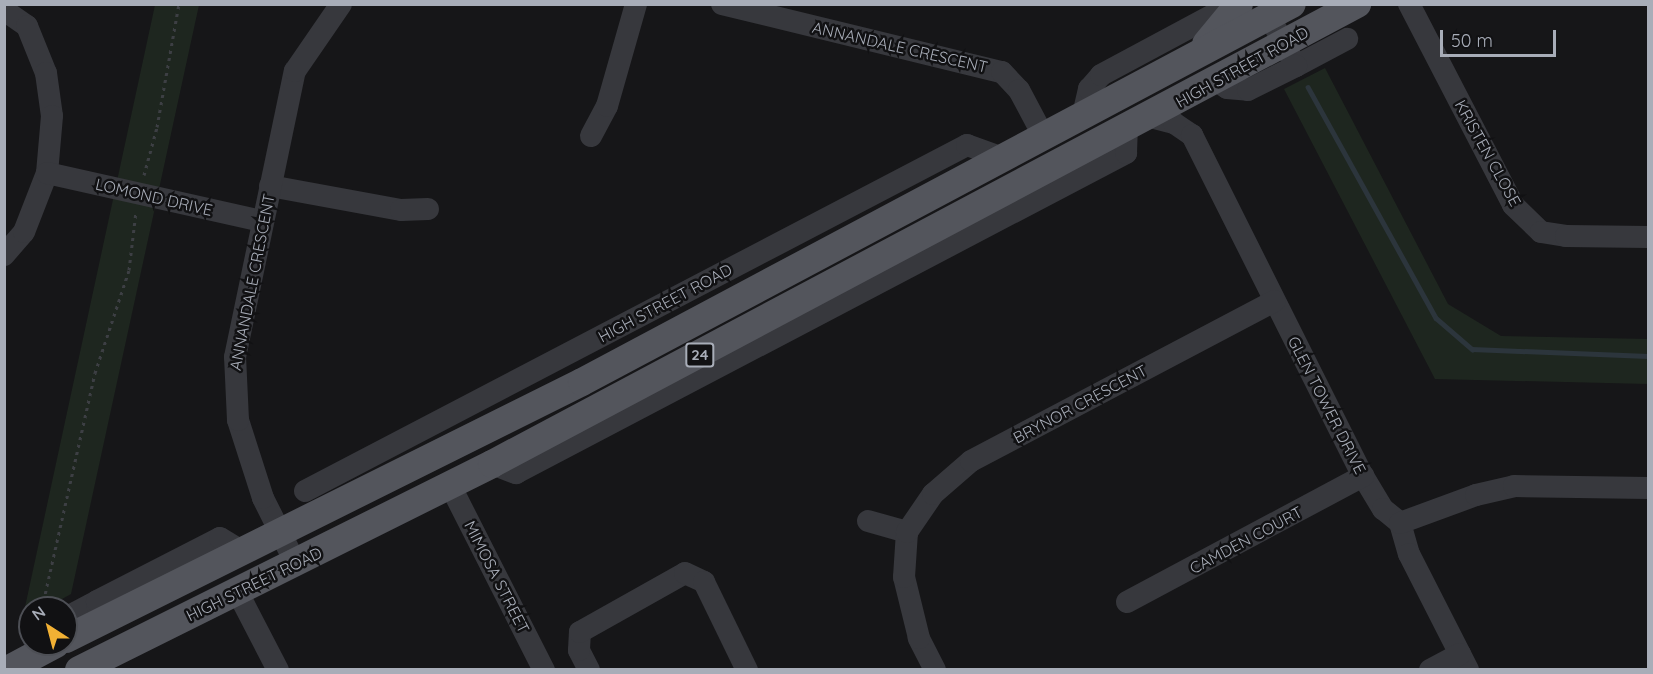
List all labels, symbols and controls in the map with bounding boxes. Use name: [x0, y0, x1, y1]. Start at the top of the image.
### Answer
street label: ANNANDALE CRESCENT: [810, 17, 990, 77]
scale bar: [1443, 18, 1558, 56]
street label: HIGH STREET ROAD: [1172, 23, 1312, 111]
text: 50 m: [1451, 29, 1493, 52]
street label: KRISTEN CLOSE: [1451, 97, 1525, 209]
street label: LOMOND DRIVE: [94, 174, 214, 220]
street label: ANNANDALE CRESCENT: [225, 192, 279, 372]
street label: HIGH STREET ROAD: [595, 260, 735, 346]
street label: GLEN TOWER DRIVE: [1284, 333, 1370, 477]
road number: 24: [685, 343, 715, 367]
street label: BRYNOR CRESCENT: [1010, 361, 1150, 447]
street label: CAMDEN COURT: [1186, 502, 1306, 578]
street label: MIMOSA STREET: [460, 518, 534, 636]
street label: HIGH STREET ROAD: [183, 543, 325, 625]
north arrow: [18, 596, 78, 656]
text: N: [28, 602, 49, 625]

